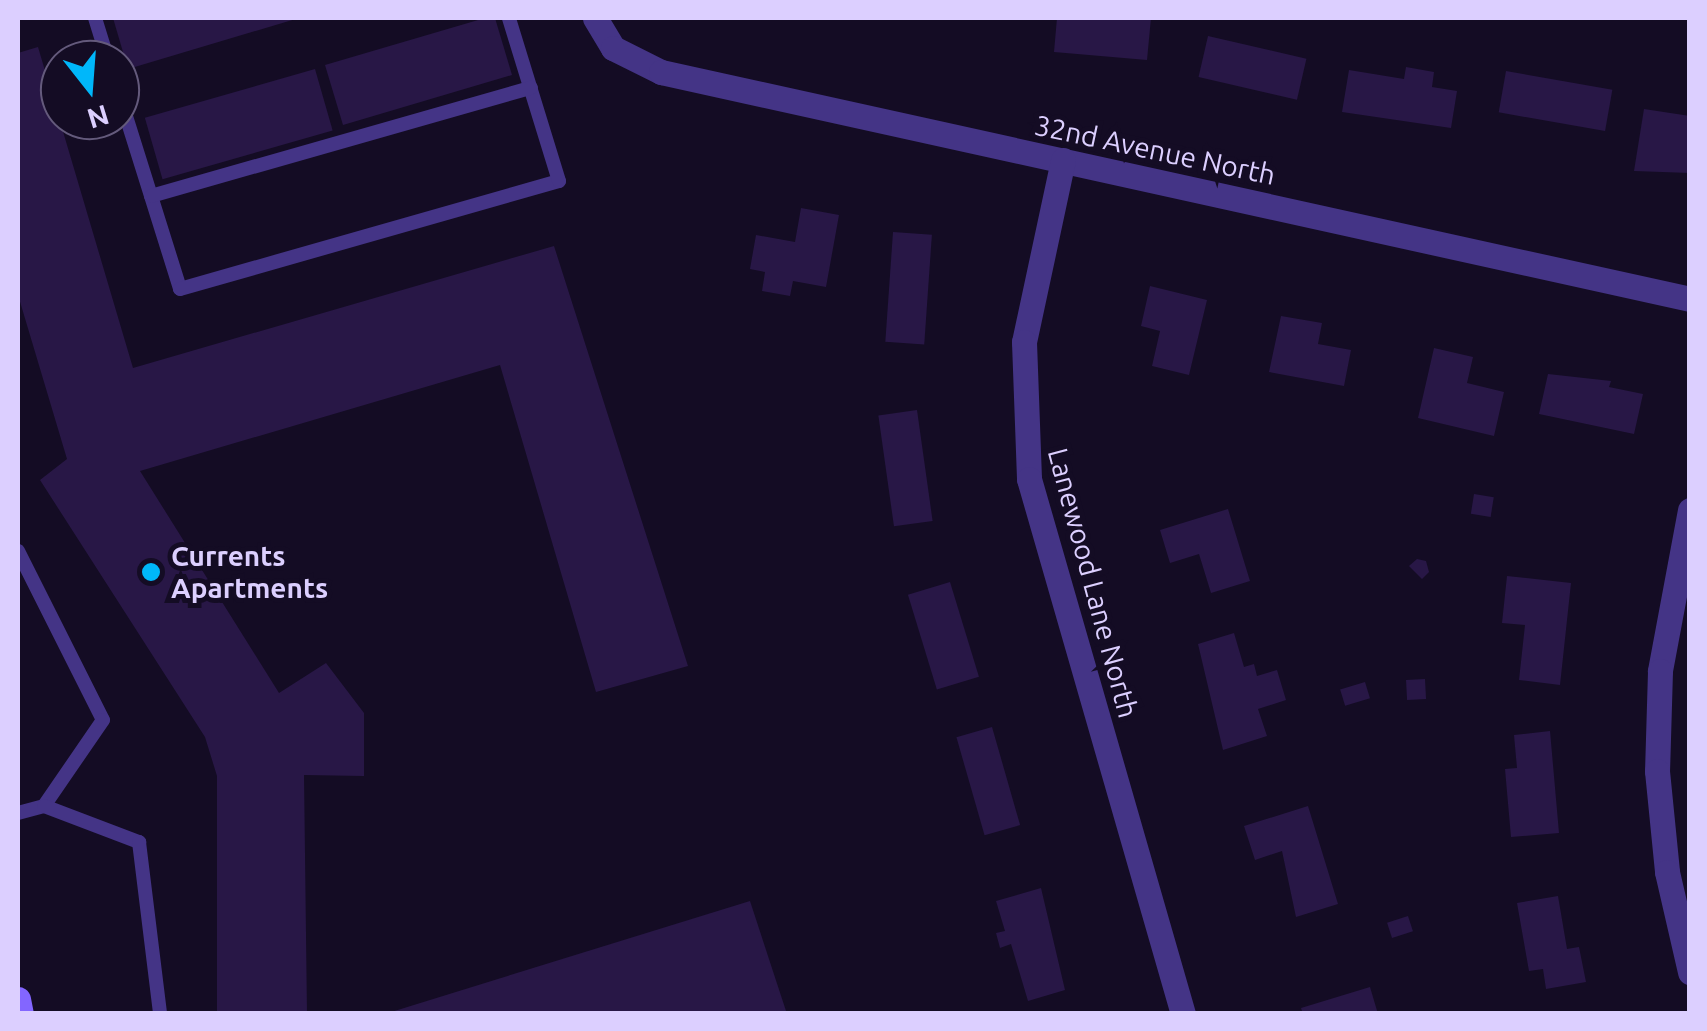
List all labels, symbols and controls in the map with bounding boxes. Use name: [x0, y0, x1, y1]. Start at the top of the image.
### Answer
north arrow: [40, 40, 140, 140]
text: N: [84, 99, 113, 135]
street label: 32nd Avenue North: [1032, 108, 1278, 192]
street label: Lanewood Lane North: [1041, 444, 1145, 722]
place label: Currents Apartments: [171, 539, 328, 605]
marker: Currents Apartments: [140, 561, 162, 583]

